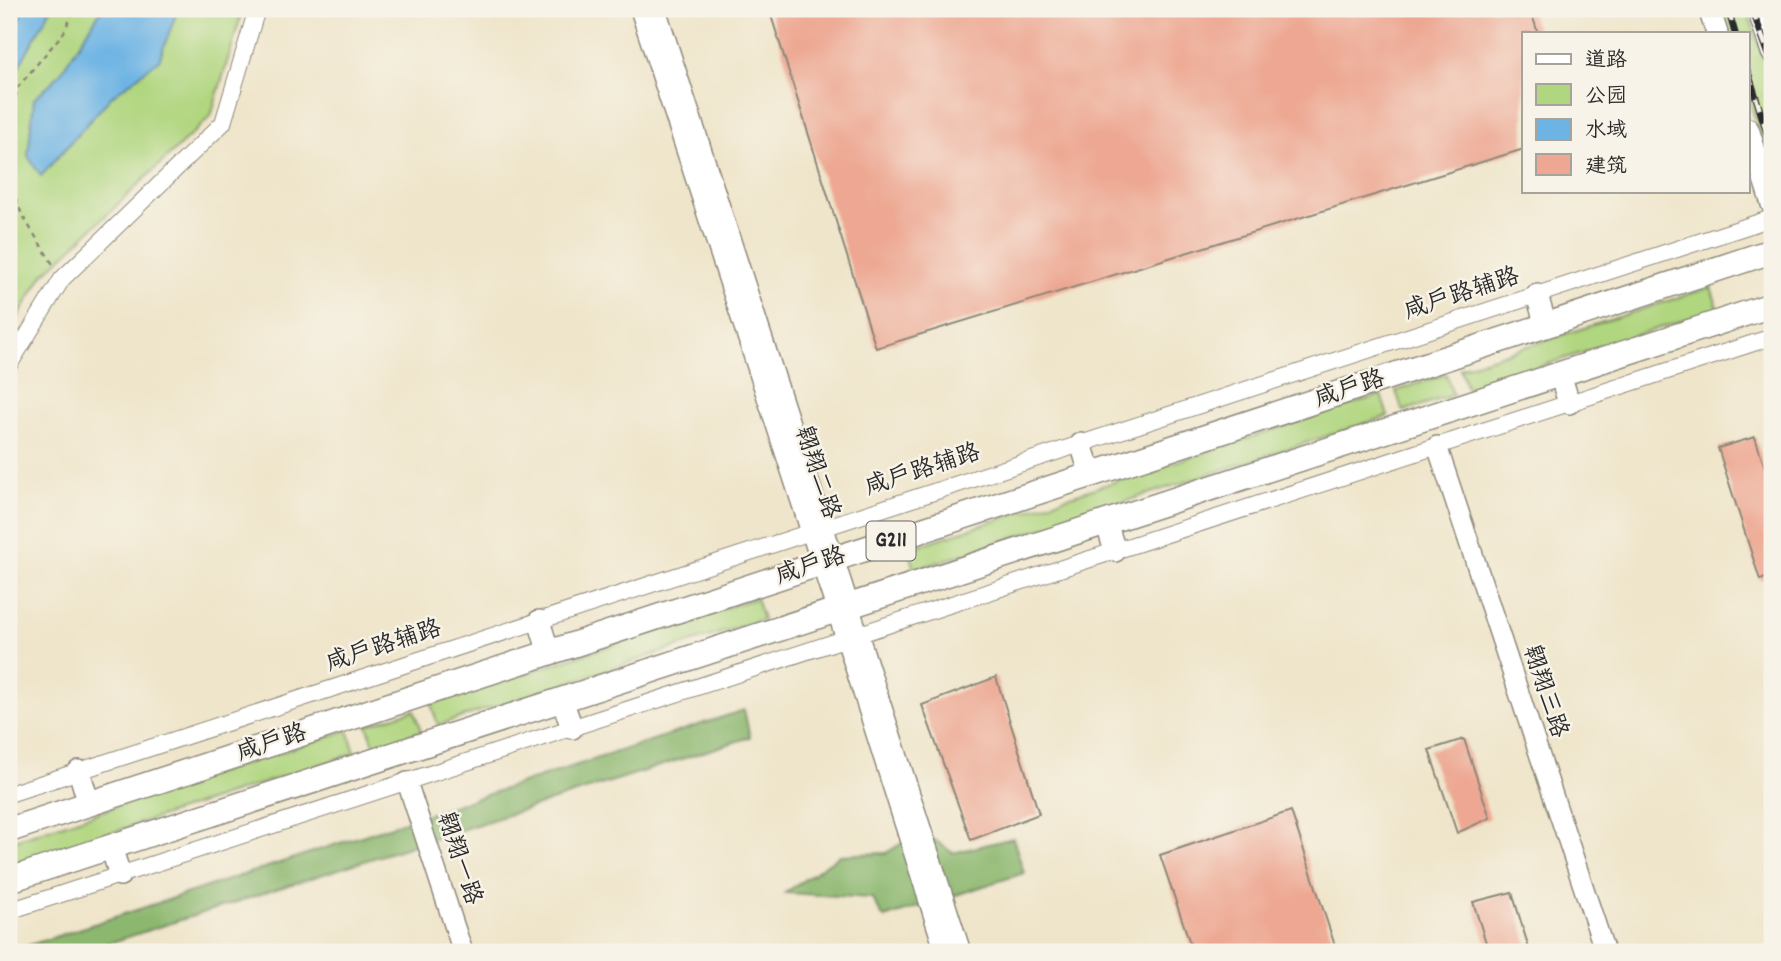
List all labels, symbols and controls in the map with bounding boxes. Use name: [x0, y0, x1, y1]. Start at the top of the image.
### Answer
legend: [1522, 32, 1750, 192]
text: 道路: [1585, 47, 1627, 77]
text: 公园: [1585, 83, 1627, 113]
text: 水域: [1585, 117, 1627, 147]
text: 建筑: [1585, 153, 1627, 183]
street label: 咸户路辅路: [1400, 260, 1524, 330]
street label: 咸户路: [1311, 363, 1389, 417]
street label: 翱翔二路: [785, 422, 847, 524]
street label: 咸户路辅路: [861, 436, 985, 506]
road number: G211: [866, 522, 916, 561]
street label: 咸户路: [772, 540, 850, 594]
street label: 咸户路辅路: [322, 612, 446, 682]
street label: 翱翔三路: [1513, 641, 1575, 743]
street label: 咸户路: [233, 717, 311, 771]
street label: 翱翔一路: [427, 808, 489, 910]

